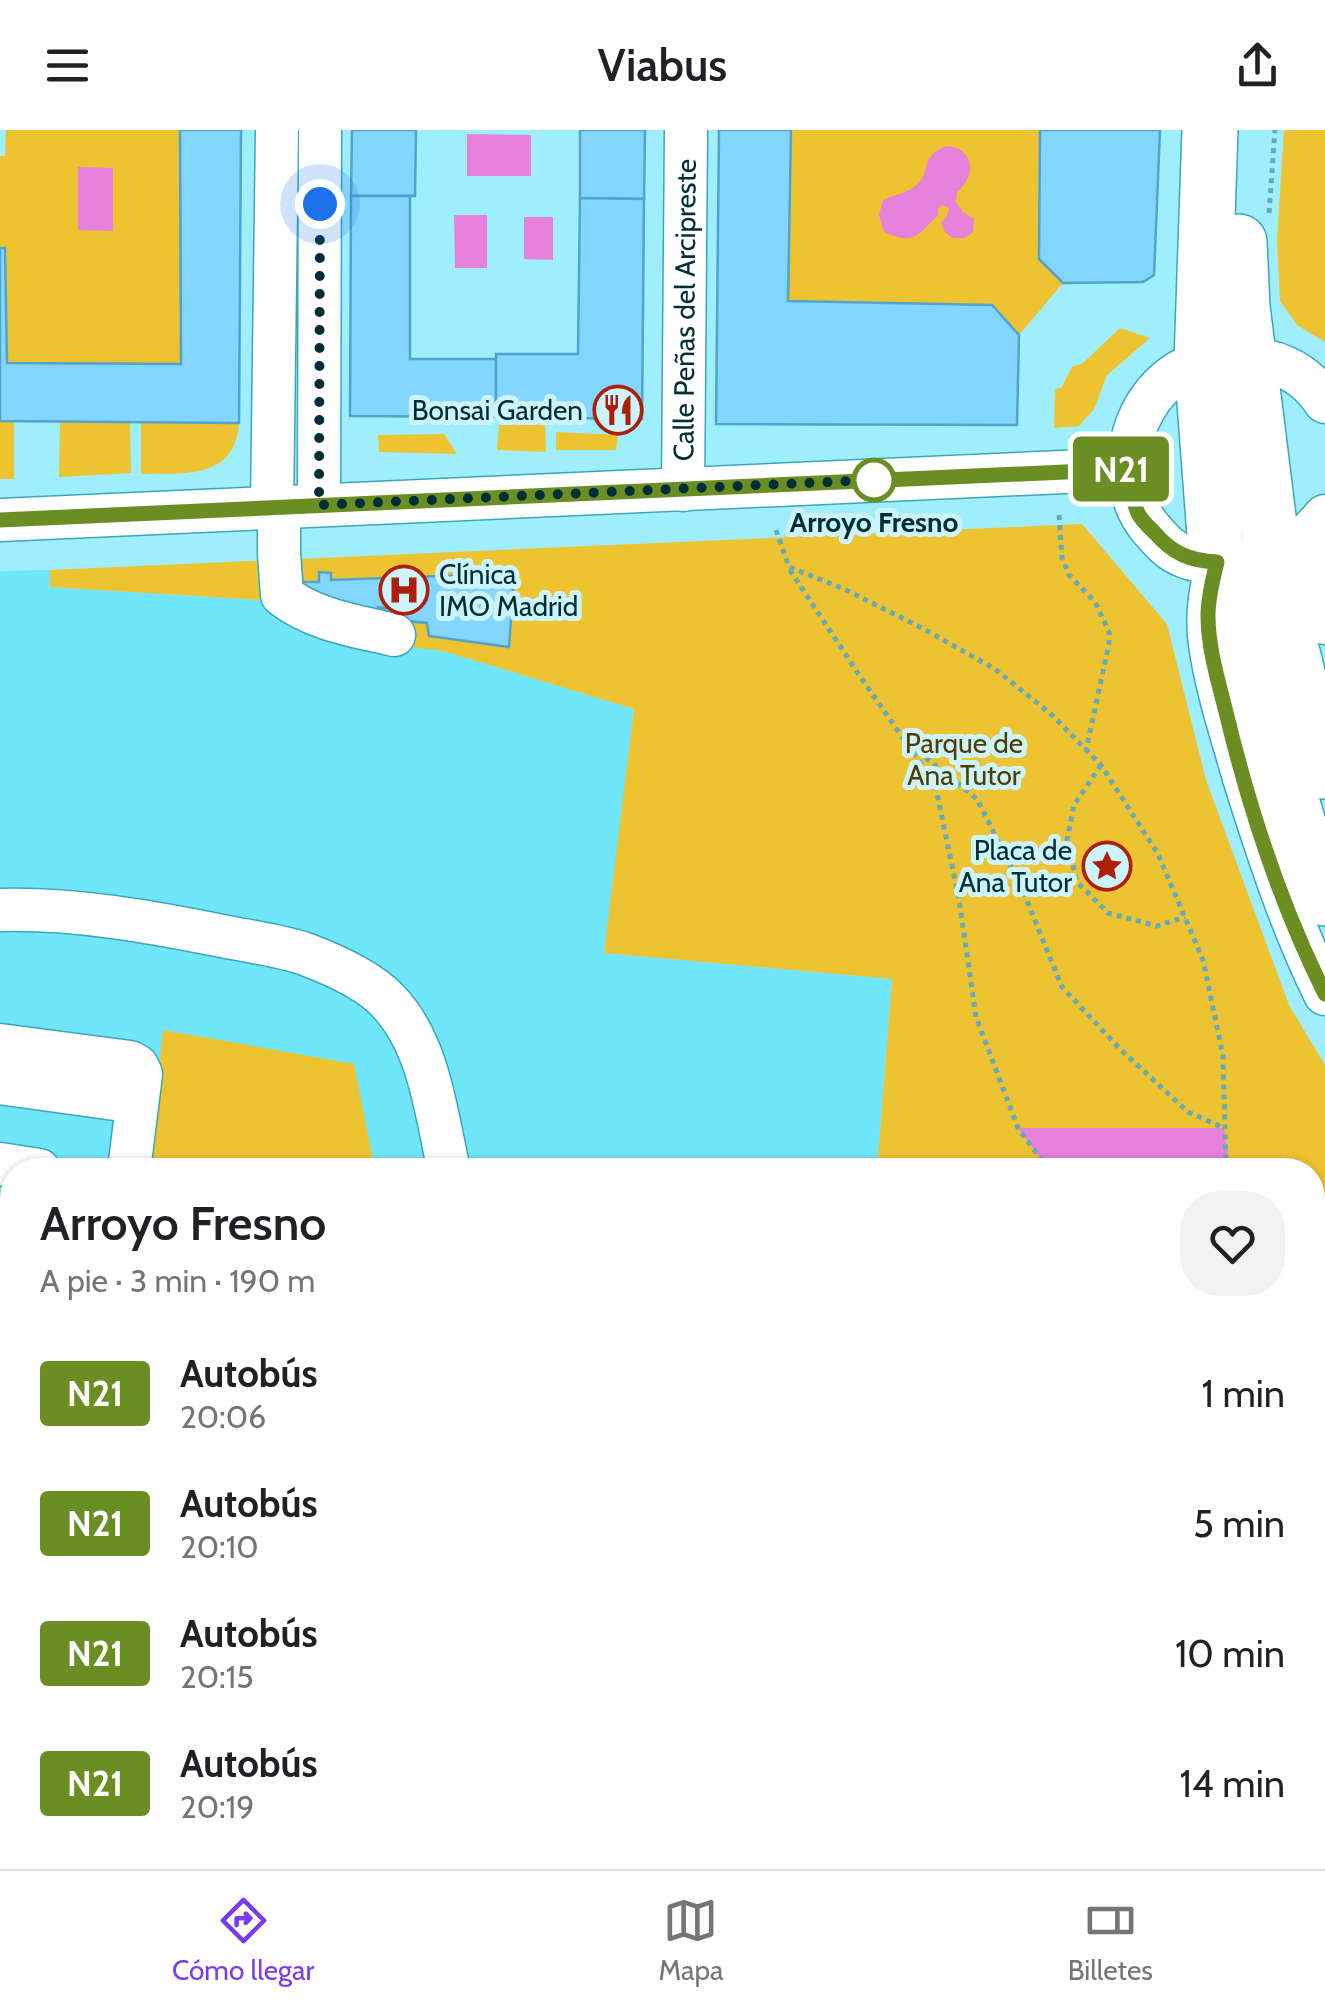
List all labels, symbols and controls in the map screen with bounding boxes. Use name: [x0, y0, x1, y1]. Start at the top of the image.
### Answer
icon: menu: [40, 38, 95, 93]
text: Viabus: [598, 38, 727, 92]
icon: share: [1230, 38, 1285, 93]
street label: Calle Peñas del Arcipreste: [666, 159, 703, 461]
your location: [295, 179, 345, 229]
restaurant icon: Bonsai Garden: [592, 384, 644, 436]
place label: Bonsai Garden: [412, 393, 583, 427]
line badge: N21: [1064, 436, 1178, 502]
text: N21: [1093, 448, 1149, 491]
marker: Arroyo Fresno: [853, 459, 895, 501]
place label: Arroyo Fresno: [790, 505, 958, 539]
place label: Clínica IMO Madrid: [439, 557, 578, 623]
hospital icon: Clínica IMO Madrid: [378, 564, 430, 616]
park label: Parque de Ana Tutor: [905, 726, 1023, 792]
place label: Placa de Ana Tutor: [959, 833, 1072, 899]
place icon: Placa de Ana Tutor: [1081, 840, 1133, 892]
button: heart: [1180, 1191, 1285, 1296]
text: Arroyo Fresno: [40, 1194, 326, 1252]
text: A pie · 3 min · 190 m: [40, 1261, 315, 1300]
text: Autobús: [180, 1350, 318, 1397]
text: 1 min: [1201, 1370, 1285, 1417]
text: N21: [67, 1372, 123, 1415]
text: 20:06: [180, 1397, 266, 1436]
text: Autobús: [180, 1480, 318, 1527]
text: 5 min: [1193, 1500, 1285, 1547]
text: N21: [67, 1502, 123, 1545]
text: 20:10: [180, 1527, 259, 1566]
text: Autobús: [180, 1610, 318, 1657]
text: 10 min: [1175, 1630, 1285, 1677]
text: N21: [67, 1632, 123, 1675]
text: 20:15: [180, 1657, 254, 1696]
text: Autobús: [180, 1740, 318, 1787]
text: 14 min: [1179, 1760, 1285, 1807]
text: N21: [67, 1762, 123, 1805]
text: 20:19: [180, 1787, 254, 1826]
tab: Cómo llegar: [172, 1893, 314, 1987]
tab: Mapa: [658, 1893, 724, 1987]
tab: Billetes: [1068, 1893, 1153, 1987]

